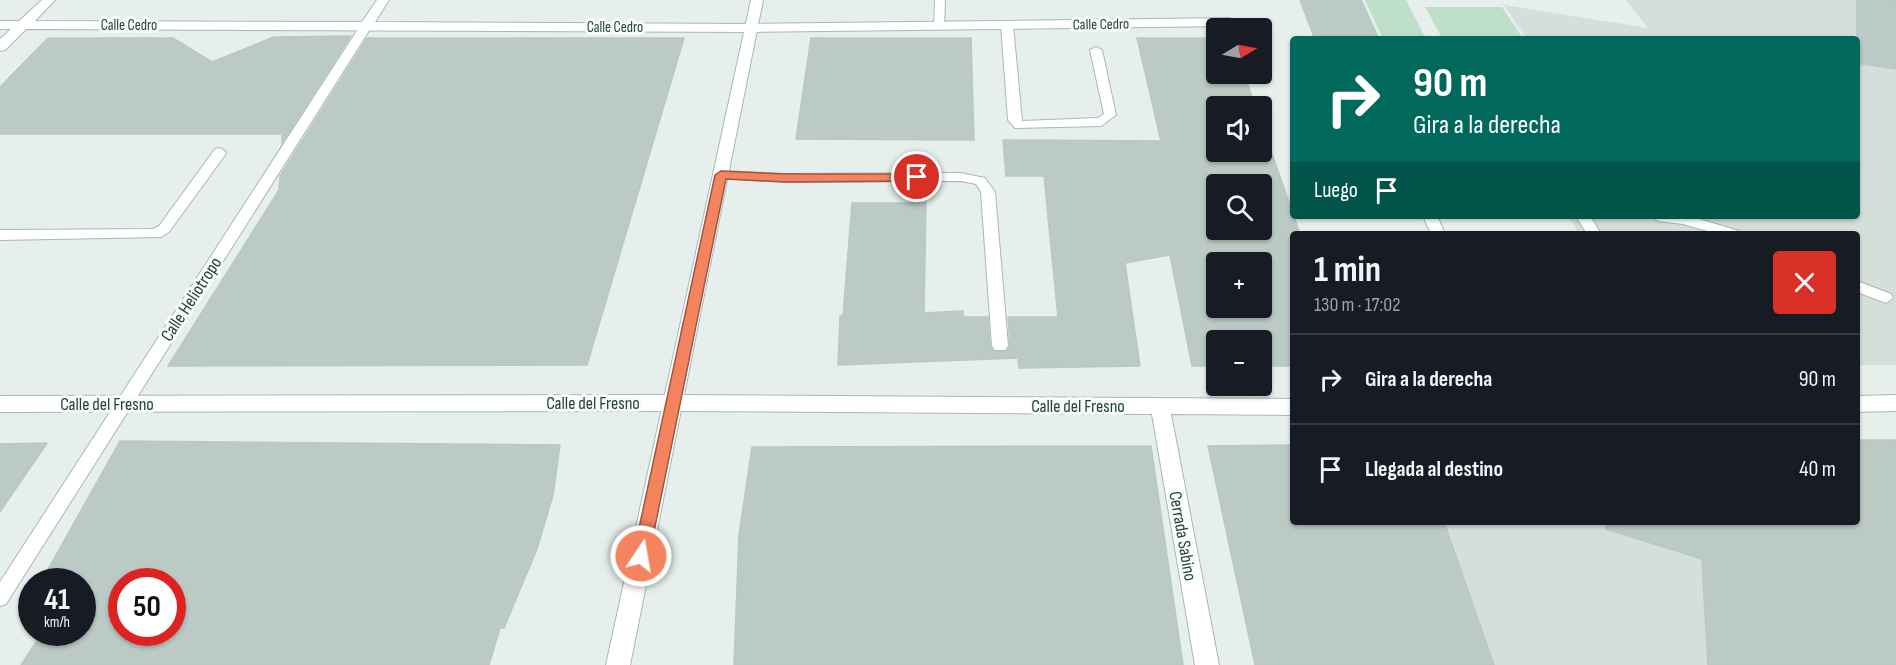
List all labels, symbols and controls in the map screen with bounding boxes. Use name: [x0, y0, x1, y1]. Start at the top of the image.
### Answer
street label: Calle Cedro: [1073, 15, 1129, 34]
street label: Calle Cedro: [101, 16, 157, 35]
street label: Calle Cedro: [587, 18, 643, 37]
north arrow: [1206, 18, 1272, 84]
map controls: [1206, 18, 1272, 396]
text: 90 m: [1413, 58, 1487, 109]
icon: right: [1314, 60, 1392, 138]
button: sound: [1206, 96, 1272, 162]
text: Gira a la derecha: [1413, 109, 1561, 141]
pin: [891, 151, 942, 202]
icon: arrive: [900, 160, 933, 193]
button: search: [1206, 174, 1272, 240]
icon: arrive: [1370, 174, 1403, 207]
text: Luego: [1314, 177, 1358, 204]
text: 1 min: [1314, 249, 1381, 292]
button: close: [1773, 251, 1836, 314]
button: +: [1206, 252, 1272, 318]
street label: Calle Heliotropo: [157, 253, 226, 345]
text: 130 m · 17:02: [1314, 293, 1400, 317]
button: −: [1206, 330, 1272, 396]
icon: right: [1314, 363, 1347, 396]
text: Gira a la derecha: [1365, 366, 1492, 393]
text: 90 m: [1799, 366, 1836, 393]
street label: Calle del Fresno: [546, 393, 640, 414]
street label: Calle del Fresno: [60, 394, 154, 415]
street label: Calle del Fresno: [1031, 396, 1125, 417]
icon: arrive: [1314, 453, 1347, 486]
text: Llegada al destino: [1365, 456, 1503, 483]
text: 40 m: [1799, 456, 1836, 483]
street label: Cerrada Sabino: [1164, 490, 1201, 583]
position arrow: [609, 524, 673, 588]
speed limit sign: 50: [108, 568, 186, 646]
text: 41: [44, 582, 70, 618]
text: km/h: [44, 613, 70, 632]

